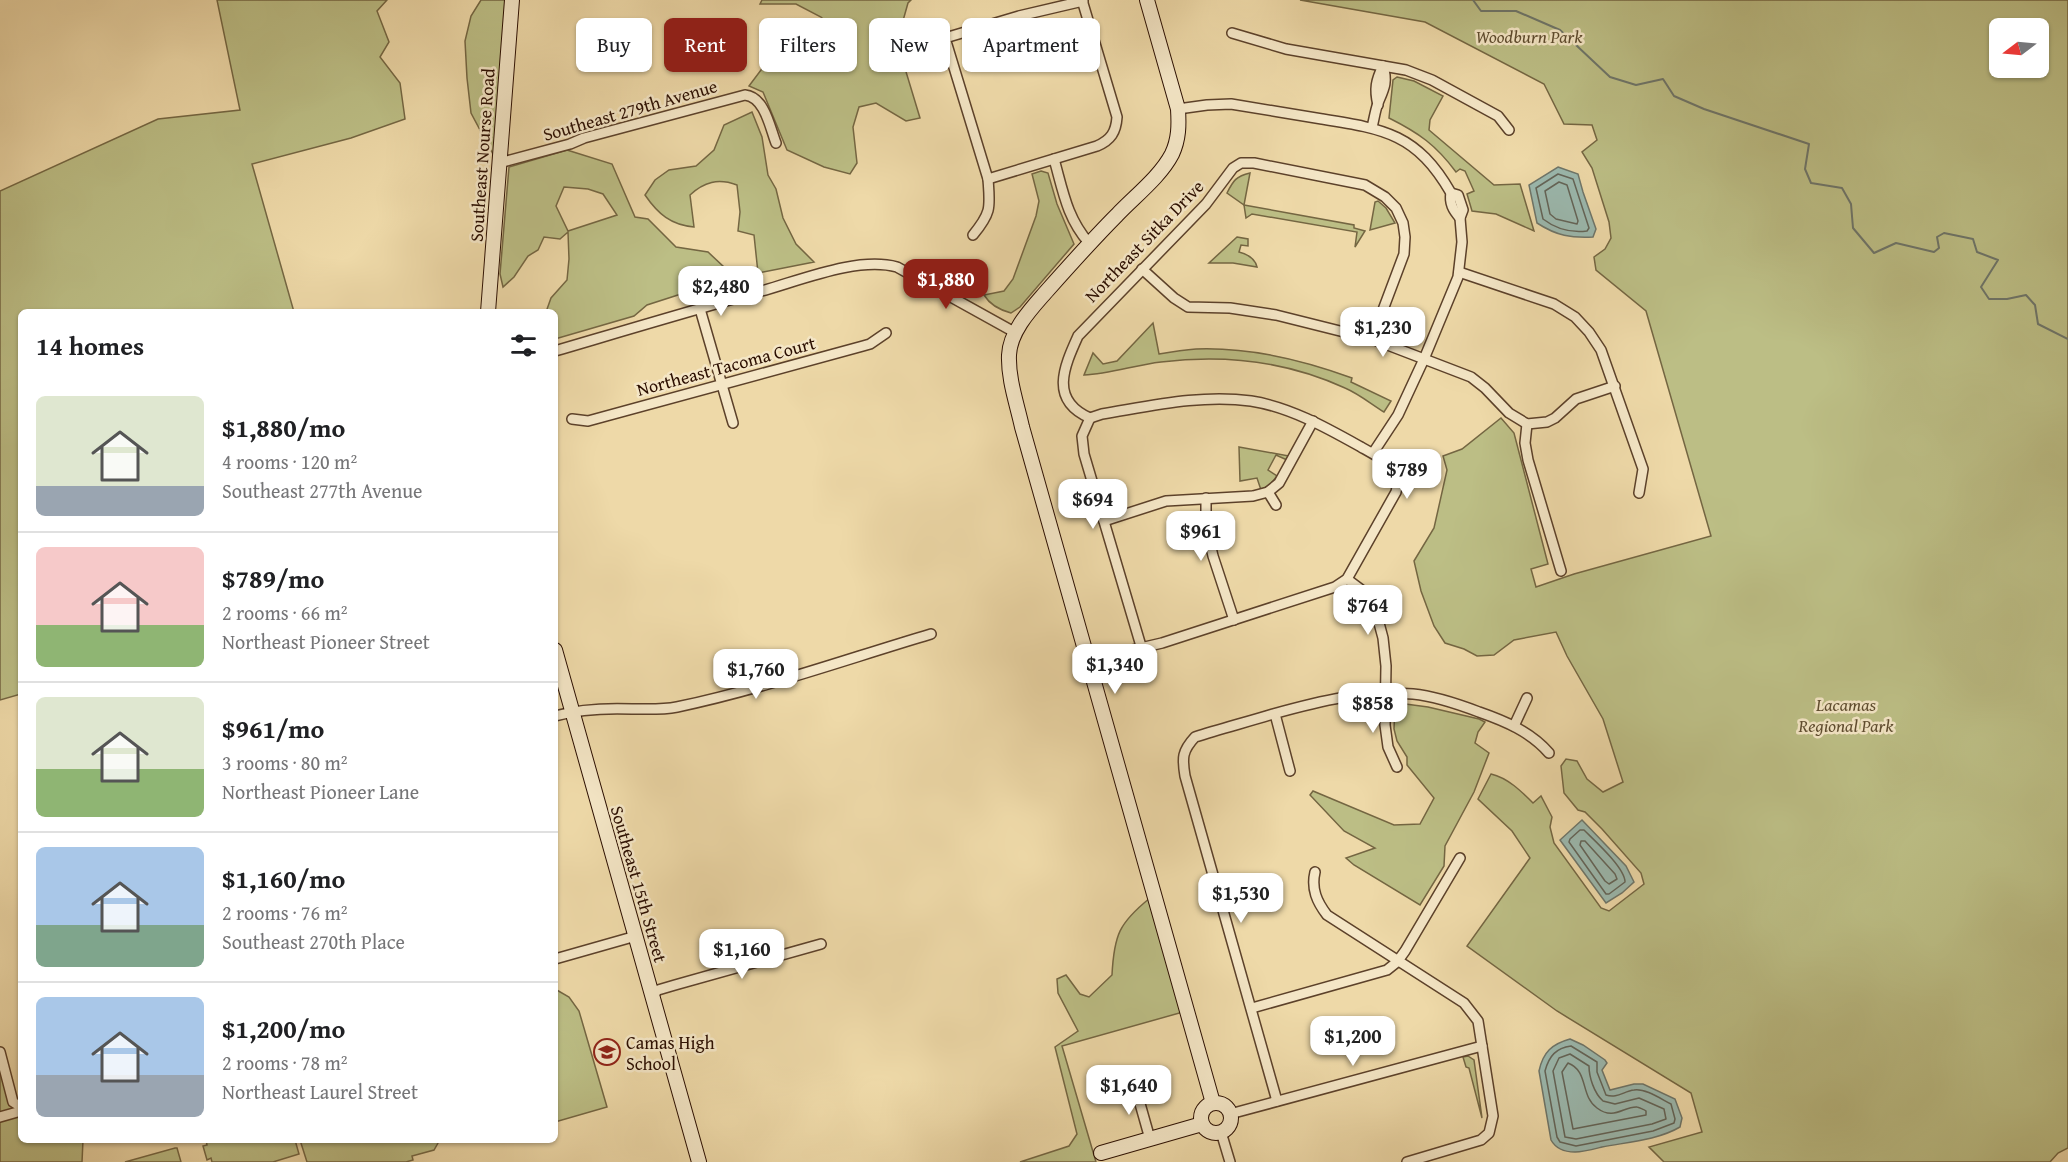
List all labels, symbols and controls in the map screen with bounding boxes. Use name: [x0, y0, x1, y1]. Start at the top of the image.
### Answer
chip: Buy: [576, 18, 652, 72]
chip: Rent: [664, 18, 747, 72]
chip: Filters: [759, 18, 857, 72]
chip: New: [869, 18, 950, 72]
chip: Apartment: [962, 18, 1100, 72]
north arrow: [1989, 18, 2049, 78]
map controls: [1989, 18, 2049, 78]
park label: Woodburn Park: [1476, 23, 1583, 50]
street label: Southeast Nourse Road: [462, 67, 502, 243]
street label: Southeast 279th Avenue: [540, 72, 720, 148]
street label: Northeast Sitka Drive: [1078, 174, 1210, 308]
pin: $1,880: [897, 259, 995, 310]
text: $1,880: [917, 264, 975, 293]
pin: $2,480: [672, 266, 770, 317]
text: $2,480: [692, 271, 750, 300]
pin: $1,230: [1334, 307, 1432, 358]
text: $1,230: [1354, 312, 1412, 341]
text: 14 homes: [36, 326, 144, 365]
icon: filters: [507, 329, 540, 362]
street label: Northeast Tacoma Court: [634, 329, 819, 403]
text: $1,880/mo: [222, 408, 345, 447]
icon: home: [84, 420, 156, 492]
text: 4 rooms · 120 m²: [222, 447, 357, 476]
pin: $789: [1371, 449, 1443, 500]
text: $789: [1386, 454, 1428, 483]
text: Southeast 277th Avenue: [222, 476, 422, 505]
pin: $694: [1057, 479, 1129, 530]
text: $694: [1072, 484, 1114, 513]
pin: $961: [1165, 511, 1237, 562]
text: $961: [1180, 516, 1222, 545]
text: $789/mo: [222, 559, 324, 598]
icon: home: [84, 571, 156, 643]
pin: $764: [1332, 585, 1404, 636]
text: $764: [1347, 590, 1389, 619]
text: 2 rooms · 66 m²: [222, 598, 348, 627]
text: Northeast Pioneer Street: [222, 627, 430, 656]
pin: $1,340: [1066, 644, 1164, 695]
pin: $1,760: [707, 649, 805, 700]
text: $1,340: [1086, 649, 1144, 678]
text: $1,760: [727, 654, 785, 683]
pin: $858: [1337, 683, 1409, 734]
text: $858: [1352, 688, 1394, 717]
park label: Lacamas Regional Park: [1798, 691, 1894, 739]
text: $961/mo: [222, 709, 324, 748]
icon: home: [84, 721, 156, 793]
text: 3 rooms · 80 m²: [222, 748, 348, 777]
text: Northeast Pioneer Lane: [222, 777, 419, 806]
street label: Southeast 15th Street: [604, 802, 674, 966]
text: $1,160/mo: [222, 859, 345, 898]
icon: home: [84, 871, 156, 943]
pin: $1,530: [1192, 873, 1290, 924]
text: $1,530: [1212, 878, 1270, 907]
text: 2 rooms · 76 m²: [222, 898, 348, 927]
text: Southeast 270th Place: [222, 927, 405, 956]
pin: $1,160: [693, 929, 791, 980]
text: $1,160: [713, 934, 771, 963]
text: $1,200/mo: [222, 1009, 345, 1048]
pin: $1,200: [1304, 1016, 1402, 1067]
icon: home: [84, 1021, 156, 1093]
text: $1,200: [1324, 1021, 1382, 1050]
place label: Camas High School: [626, 1029, 715, 1077]
school or university icon: Camas High School: [592, 1037, 622, 1067]
text: 2 rooms · 78 m²: [222, 1048, 348, 1077]
pin: $1,640: [1080, 1065, 1178, 1116]
text: $1,640: [1100, 1070, 1158, 1099]
text: Northeast Laurel Street: [222, 1077, 418, 1106]

